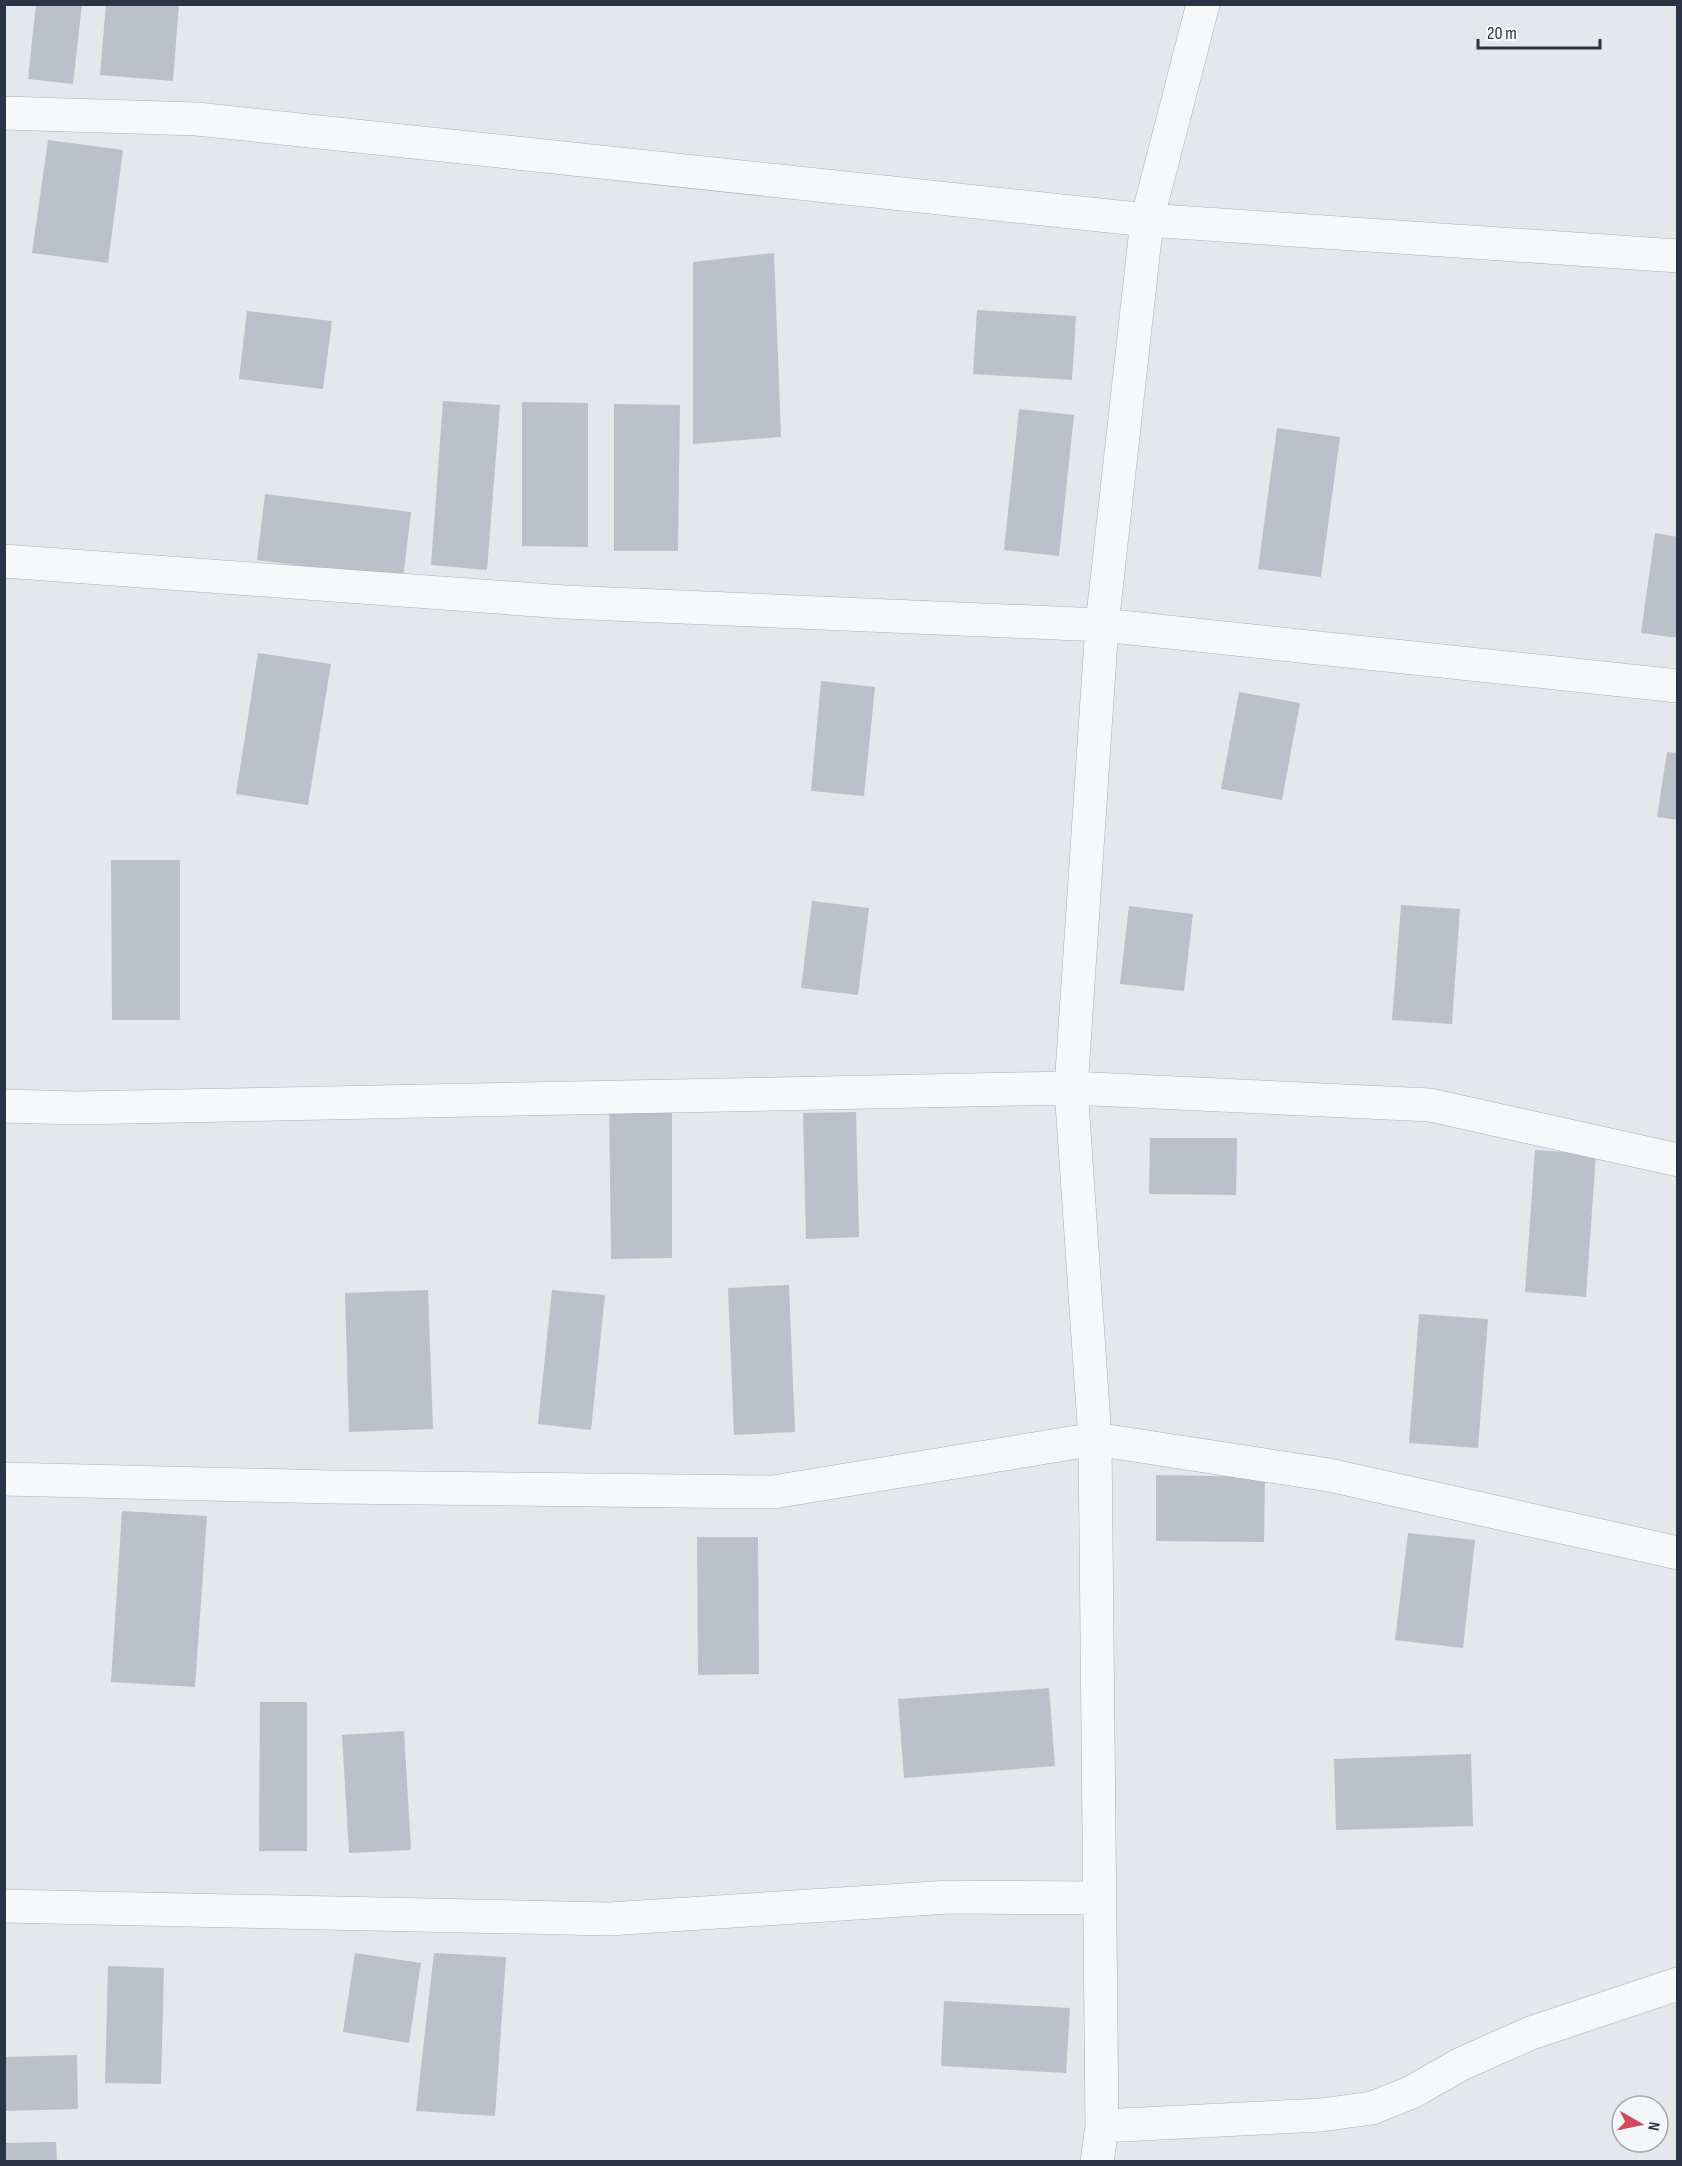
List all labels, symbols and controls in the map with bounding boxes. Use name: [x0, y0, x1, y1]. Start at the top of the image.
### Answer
scale bar: [1478, 12, 1600, 50]
text: 20 m: [1487, 23, 1517, 44]
north arrow: [1610, 2094, 1670, 2154]
text: N: [1643, 2120, 1663, 2132]

